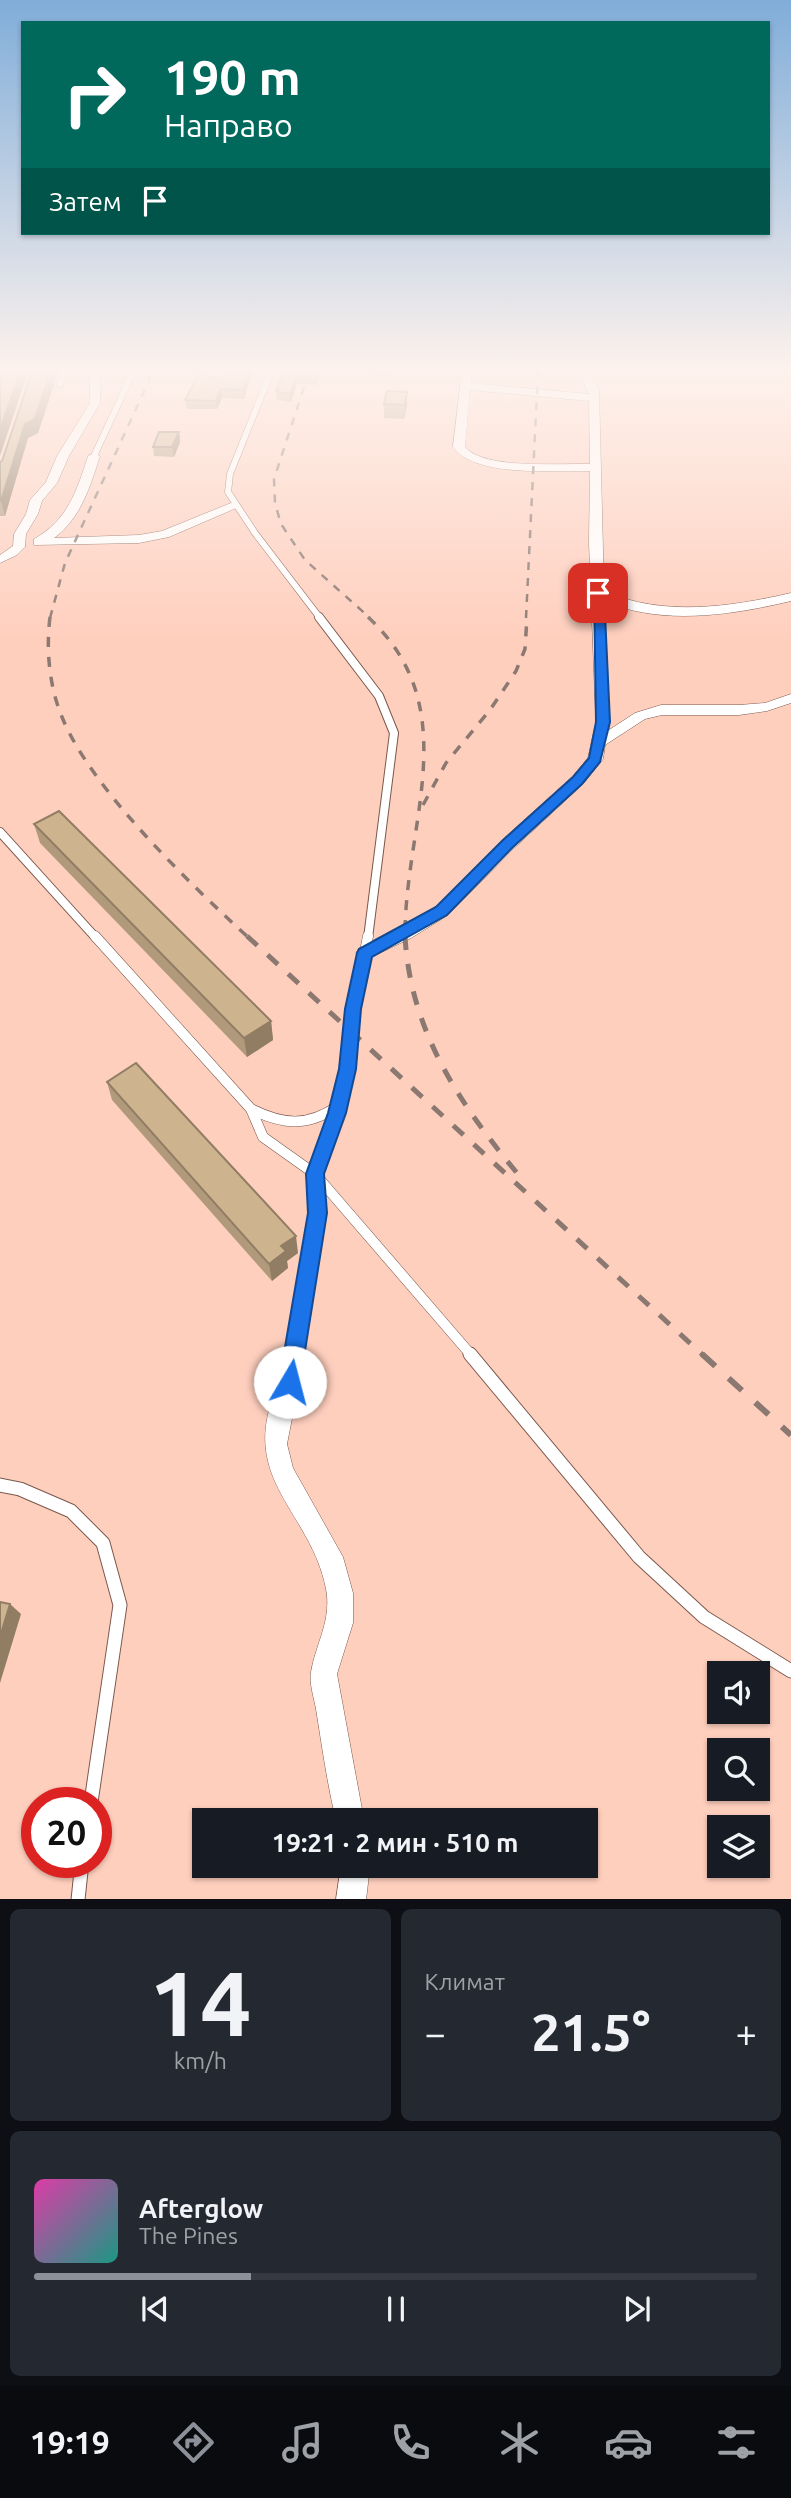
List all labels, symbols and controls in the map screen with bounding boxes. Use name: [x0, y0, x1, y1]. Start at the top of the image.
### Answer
icon: right: [49, 49, 140, 140]
text: 190 m: [164, 49, 301, 104]
text: Направо: [164, 107, 293, 143]
icon: arrive: [136, 182, 174, 220]
text: Затем: [49, 187, 122, 216]
pin: [568, 563, 628, 623]
icon: arrive: [579, 574, 617, 612]
position arrow: [253, 1345, 327, 1419]
map controls: [707, 1661, 770, 1878]
button: sound: [707, 1661, 770, 1724]
button: search: [707, 1738, 770, 1801]
speed limit sign: 20: [21, 1787, 112, 1878]
button: layers: [707, 1815, 770, 1878]
text: 19:21 · 2 мин · 510 m: [272, 1828, 518, 1857]
text: 14: [149, 1951, 252, 2053]
text: Климат: [425, 1969, 505, 1994]
text: 21.5°: [531, 2003, 650, 2061]
text: −: [425, 2012, 446, 2054]
text: +: [736, 2012, 757, 2054]
text: km/h: [174, 2048, 227, 2073]
text: Afterglow: [139, 2194, 263, 2223]
text: The Pines: [139, 2223, 238, 2248]
icon: previous: [136, 2290, 174, 2328]
icon: pause: [377, 2290, 415, 2328]
icon: next: [618, 2290, 656, 2328]
icon: directions: [169, 2418, 218, 2467]
icon: music: [278, 2418, 327, 2467]
icon: phone: [386, 2418, 435, 2467]
icon: climate: [495, 2418, 544, 2467]
icon: car: [604, 2418, 653, 2467]
icon: filters: [712, 2418, 761, 2467]
text: 19:19: [30, 2424, 110, 2460]

